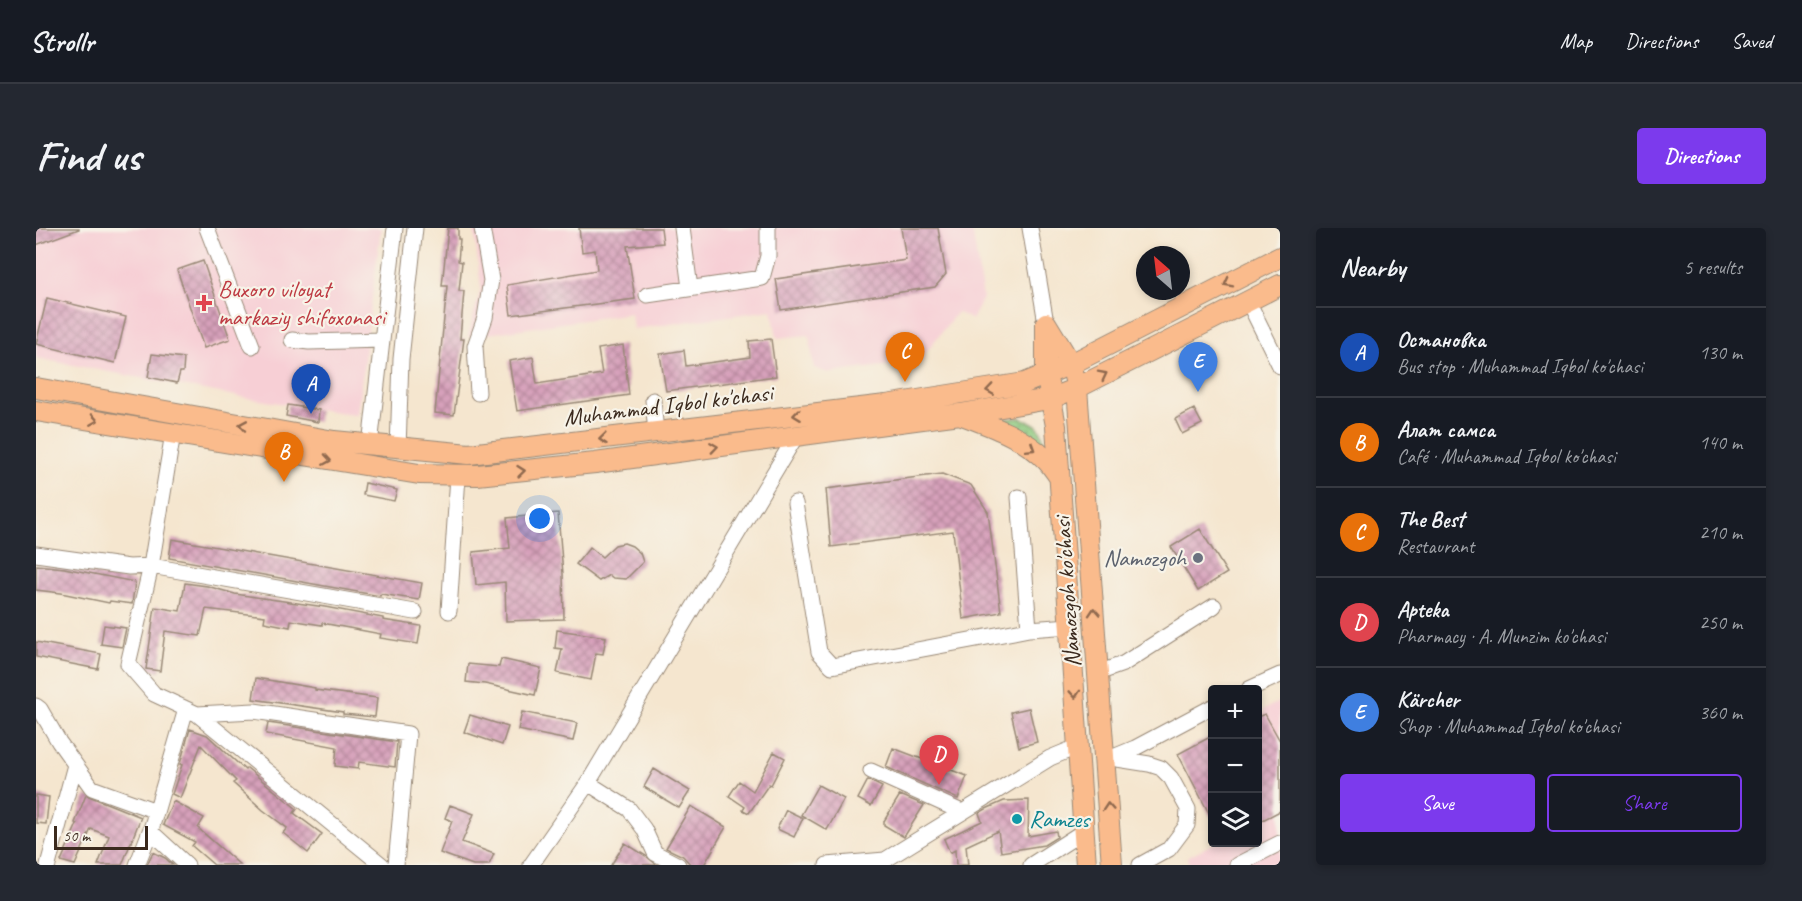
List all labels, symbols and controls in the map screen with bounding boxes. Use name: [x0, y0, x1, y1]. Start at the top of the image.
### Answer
text: Strollr: [30, 24, 94, 59]
text: Map: [1560, 28, 1592, 54]
text: Directions: [1625, 28, 1698, 54]
text: Saved: [1731, 28, 1772, 54]
button: Directions: [1637, 128, 1766, 184]
text: Find us: [36, 130, 141, 183]
north arrow: [1136, 246, 1190, 300]
text: Nearby: [1340, 251, 1405, 284]
text: 5 results: [1683, 255, 1742, 280]
place label: Buxoro viloyat markaziy shifoxonasi: [218, 274, 387, 332]
one-way arrow: [1224, 276, 1234, 287]
marker: Buxoro viloyat markaziy shifoxonasi: [195, 294, 213, 312]
text: Остановка: [1397, 326, 1485, 354]
pin: C: [886, 332, 924, 382]
text: A: [1354, 340, 1365, 365]
text: 130 m: [1699, 340, 1742, 365]
pin: E: [1178, 342, 1218, 392]
text: Bus stop · Muhammad Iqbol ko'chasi: [1397, 354, 1643, 379]
pin: A: [292, 364, 330, 414]
one-way arrow: [1096, 371, 1107, 382]
street label: Muhammad Iqbol ko'chasi: [562, 377, 776, 433]
one-way arrow: [986, 383, 995, 395]
one-way arrow: [792, 409, 801, 421]
one-way arrow: [88, 413, 98, 426]
text: Алат самса: [1397, 416, 1495, 444]
one-way arrow: [239, 419, 249, 432]
text: B: [1354, 430, 1365, 455]
text: 140 m: [1699, 430, 1742, 455]
pin: B: [264, 432, 304, 482]
one-way arrow: [599, 433, 608, 445]
one-way arrow: [710, 441, 719, 454]
one-way arrow: [1025, 441, 1035, 453]
text: Café · Muhammad Iqbol ko'chasi: [1397, 444, 1616, 469]
one-way arrow: [323, 453, 332, 465]
one-way arrow: [516, 465, 525, 477]
your location: [525, 504, 554, 533]
text: The Best: [1397, 506, 1464, 534]
street label: Namozgoh ko'chasi: [1047, 513, 1087, 668]
text: C: [1355, 520, 1364, 545]
text: 210 m: [1699, 520, 1742, 545]
text: Restaurant: [1397, 534, 1474, 559]
place label: Namozgoh: [1104, 543, 1188, 573]
marker: Namozgoh: [1191, 551, 1205, 565]
text: Apteka: [1397, 596, 1448, 624]
one-way arrow: [1088, 608, 1101, 617]
text: D: [1354, 610, 1365, 635]
text: 250 m: [1699, 610, 1742, 635]
text: Pharmacy · A. Munzim ko'chasi: [1397, 624, 1606, 649]
map controls: [1208, 685, 1262, 847]
button: +: [1208, 685, 1262, 739]
text: Kärcher: [1397, 686, 1459, 714]
one-way arrow: [1069, 689, 1082, 698]
text: E: [1354, 700, 1365, 725]
text: 360 m: [1699, 700, 1742, 725]
text: Shop · Muhammad Iqbol ko'chasi: [1397, 714, 1619, 739]
pin: D: [920, 736, 958, 785]
button: −: [1208, 739, 1262, 793]
button: Save: [1340, 774, 1535, 832]
button: Share: [1547, 774, 1742, 832]
button: layers: [1208, 793, 1262, 847]
one-way arrow: [1102, 802, 1115, 811]
place label: Ramzes: [1029, 804, 1091, 834]
marker: Ramzes: [1010, 812, 1024, 826]
scale bar: [54, 823, 148, 850]
text: 50 m: [63, 826, 90, 846]

